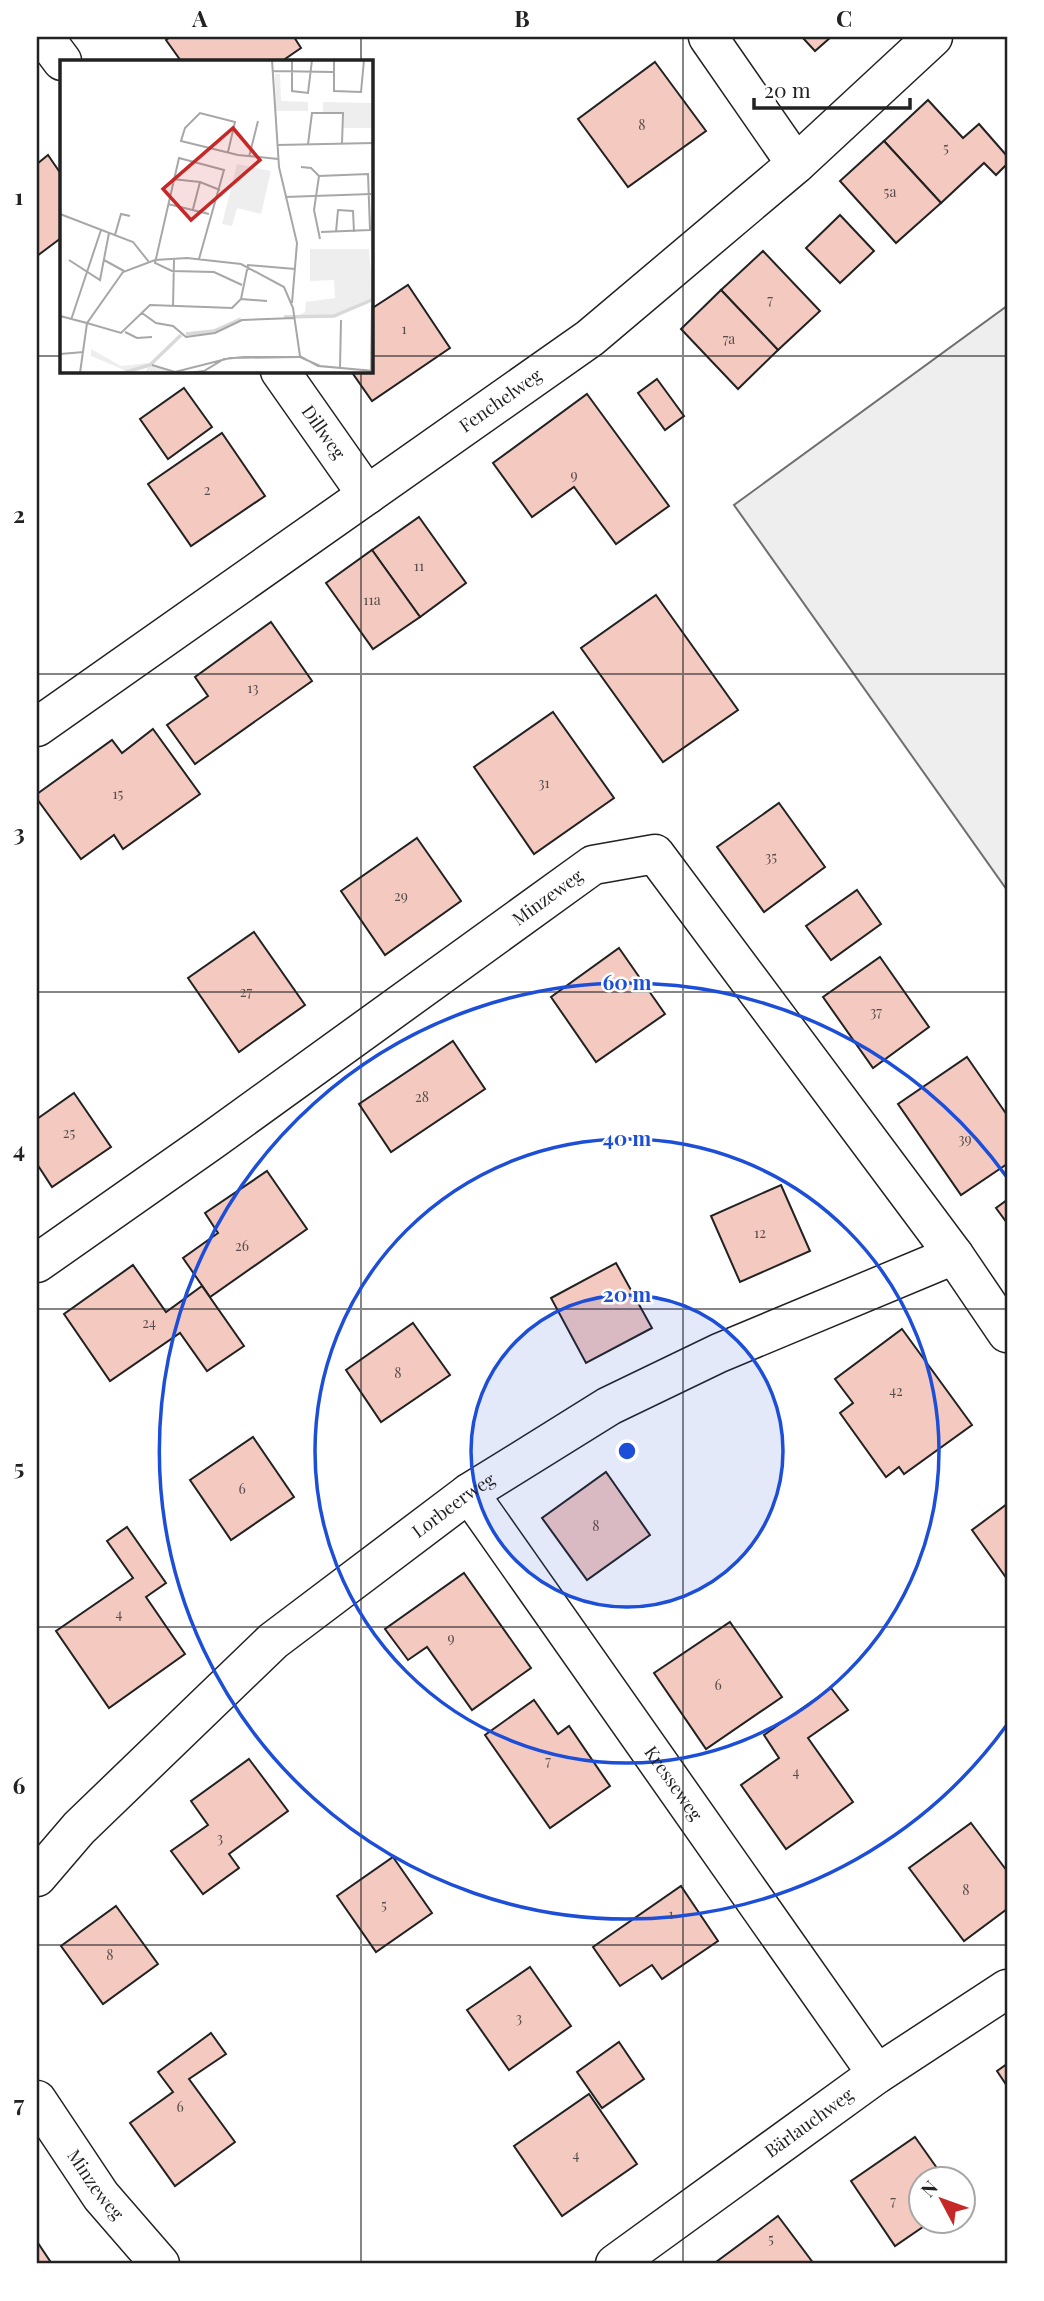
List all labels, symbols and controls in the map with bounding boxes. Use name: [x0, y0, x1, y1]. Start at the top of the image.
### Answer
text: A: [191, 2, 208, 33]
text: B: [514, 2, 530, 33]
text: C: [836, 2, 852, 33]
inset map: [60, 60, 373, 373]
scale bar: [754, 66, 909, 110]
text: 20 m: [764, 75, 811, 103]
house number: 8: [638, 115, 646, 134]
house number: 5: [943, 138, 949, 157]
text: 1: [15, 180, 24, 211]
house number: 5a: [884, 182, 896, 201]
house number: 7: [767, 290, 773, 309]
house number: 1: [401, 319, 407, 338]
house number: 7a: [723, 329, 735, 348]
street label: Fenchelweg: [454, 362, 547, 437]
street label: Dillweg: [297, 400, 351, 464]
house number: 9: [570, 465, 578, 484]
house number: 2: [204, 480, 211, 499]
text: 2: [13, 498, 25, 529]
house number: 11: [414, 556, 424, 575]
house number: 11a: [363, 590, 381, 609]
house number: 13: [247, 678, 259, 697]
house number: 31: [538, 773, 550, 792]
house number: 15: [113, 784, 124, 803]
text: 3: [13, 816, 25, 847]
house number: 35: [765, 847, 777, 866]
street label: Minzeweg: [507, 863, 588, 931]
house number: 29: [394, 886, 408, 905]
text: 60 m: [602, 967, 652, 995]
house number: 27: [240, 982, 253, 1001]
house number: 37: [870, 1002, 882, 1021]
house number: 28: [415, 1087, 429, 1106]
house number: 25: [63, 1123, 75, 1142]
text: 40 m: [603, 1123, 651, 1151]
house number: 39: [958, 1129, 972, 1148]
text: 4: [13, 1133, 25, 1164]
house number: 12: [754, 1223, 766, 1242]
house number: 26: [235, 1236, 249, 1255]
text: 20 m: [603, 1279, 651, 1307]
house number: 24: [142, 1313, 156, 1332]
house number: 8: [394, 1363, 402, 1382]
house number: 42: [889, 1381, 903, 1400]
centre of rings: [615, 1439, 639, 1463]
text: 5: [14, 1451, 24, 1482]
street label: Lorbeerweg: [407, 1466, 500, 1543]
house number: 6: [238, 1479, 246, 1498]
house number: 8: [592, 1516, 600, 1535]
house number: 4: [116, 1604, 123, 1623]
house number: 9: [447, 1628, 455, 1647]
house number: 6: [714, 1675, 722, 1694]
street label: Kresseweg: [639, 1741, 709, 1825]
house number: 7: [545, 1751, 551, 1770]
house number: 4: [793, 1762, 800, 1781]
text: 6: [13, 1769, 26, 1800]
house number: 3: [217, 1828, 223, 1847]
house number: 8: [962, 1880, 970, 1899]
house number: 5: [381, 1895, 387, 1914]
house number: 1: [668, 1904, 674, 1923]
house number: 8: [106, 1945, 114, 1964]
house number: 3: [516, 2008, 522, 2027]
street label: Bärlauchweg: [760, 2082, 858, 2163]
text: 7: [14, 2087, 25, 2118]
house number: 6: [176, 2097, 184, 2116]
street label: Minzeweg: [62, 2145, 130, 2225]
house number: 4: [573, 2145, 580, 2164]
north arrow: [908, 2164, 978, 2234]
text: N: [914, 2174, 943, 2202]
house number: 7: [890, 2191, 896, 2210]
house number: 5: [768, 2229, 774, 2248]

